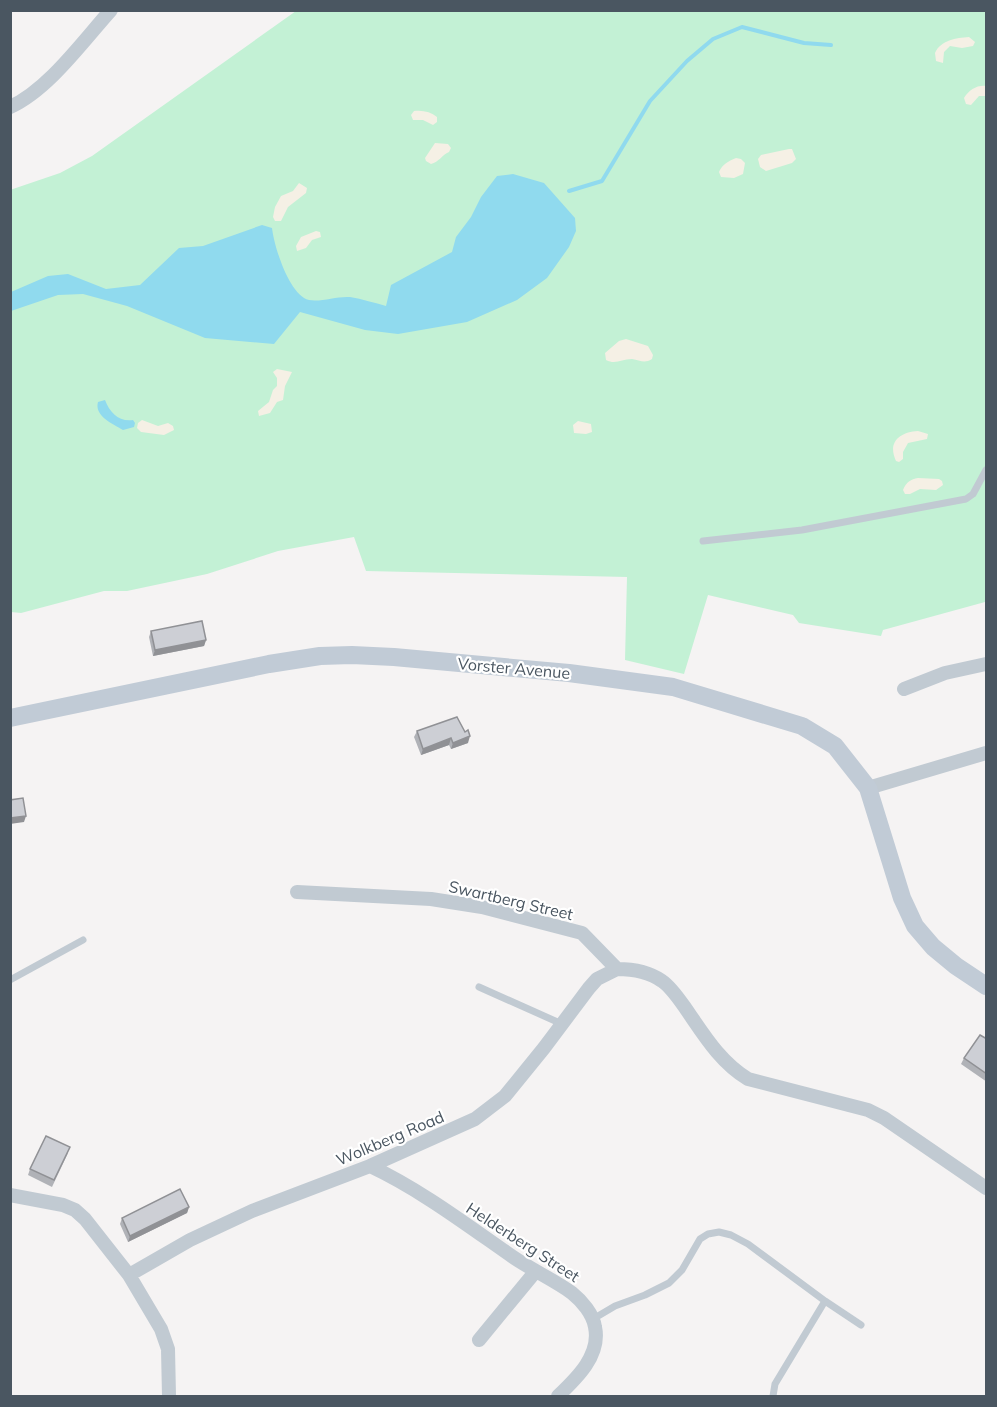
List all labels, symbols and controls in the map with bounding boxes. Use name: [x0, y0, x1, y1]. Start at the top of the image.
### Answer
street label: Vorster Avenue: [457, 653, 571, 683]
street label: Swartberg Street: [447, 876, 576, 924]
street label: Wolkberg Road: [333, 1106, 447, 1170]
street label: Helderberg Street: [463, 1198, 584, 1286]

